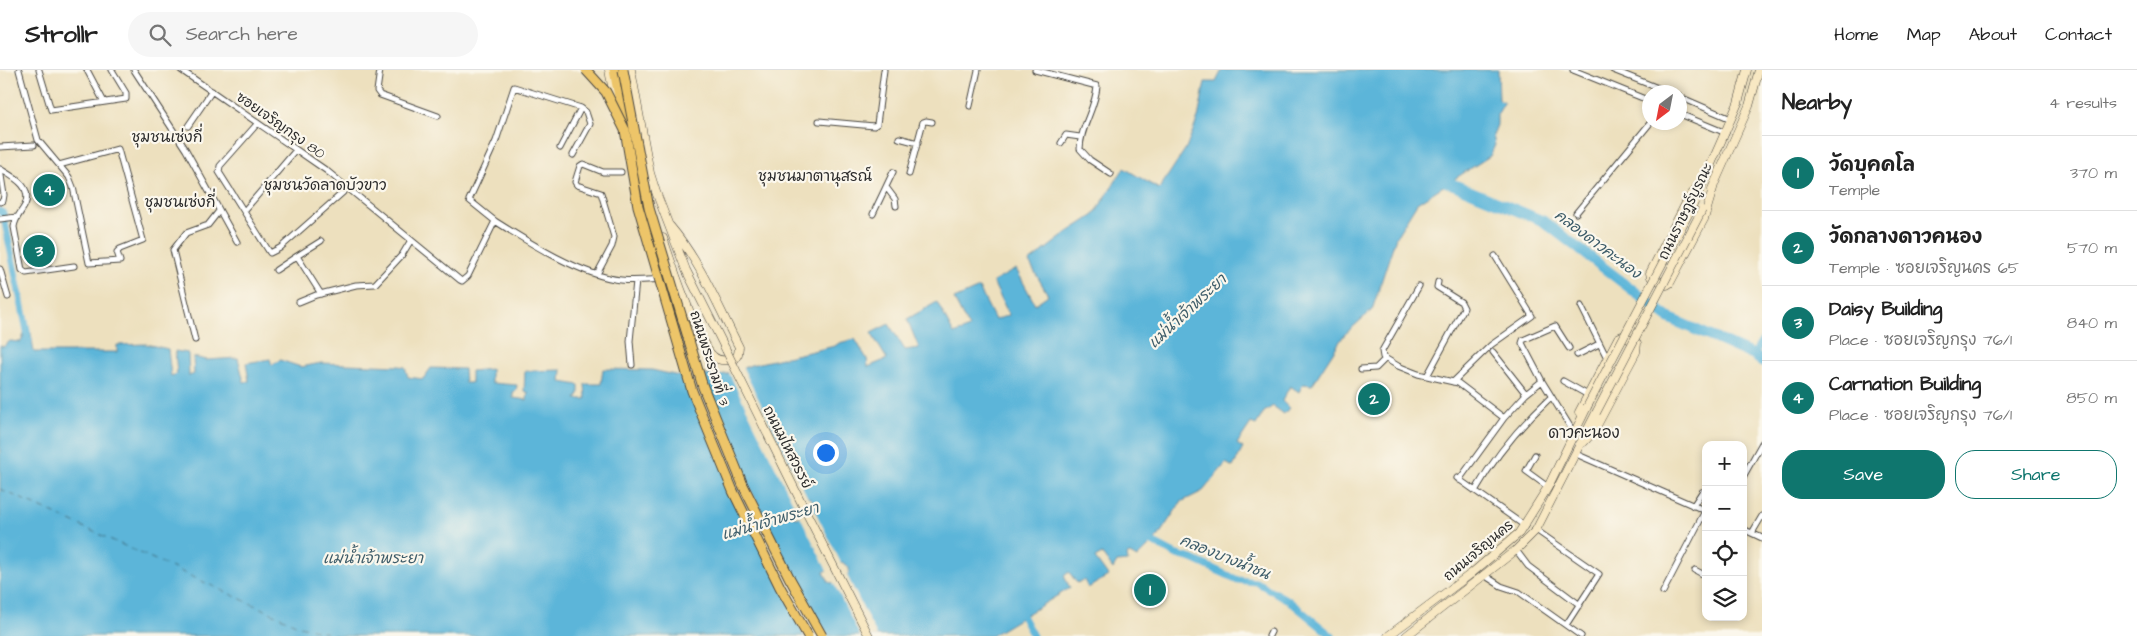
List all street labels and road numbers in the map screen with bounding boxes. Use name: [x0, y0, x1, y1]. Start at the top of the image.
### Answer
street label: ซอยเจริญกรุง 80: [232, 88, 329, 164]
street label: ถนนราษฎร์บูรณะ: [1654, 159, 1718, 263]
street label: ถนนพระรามที่ 3: [684, 307, 738, 408]
street label: ถนนมไหสวรรย์: [758, 402, 817, 492]
street label: ถนนเจริญนคร: [1439, 516, 1518, 586]

